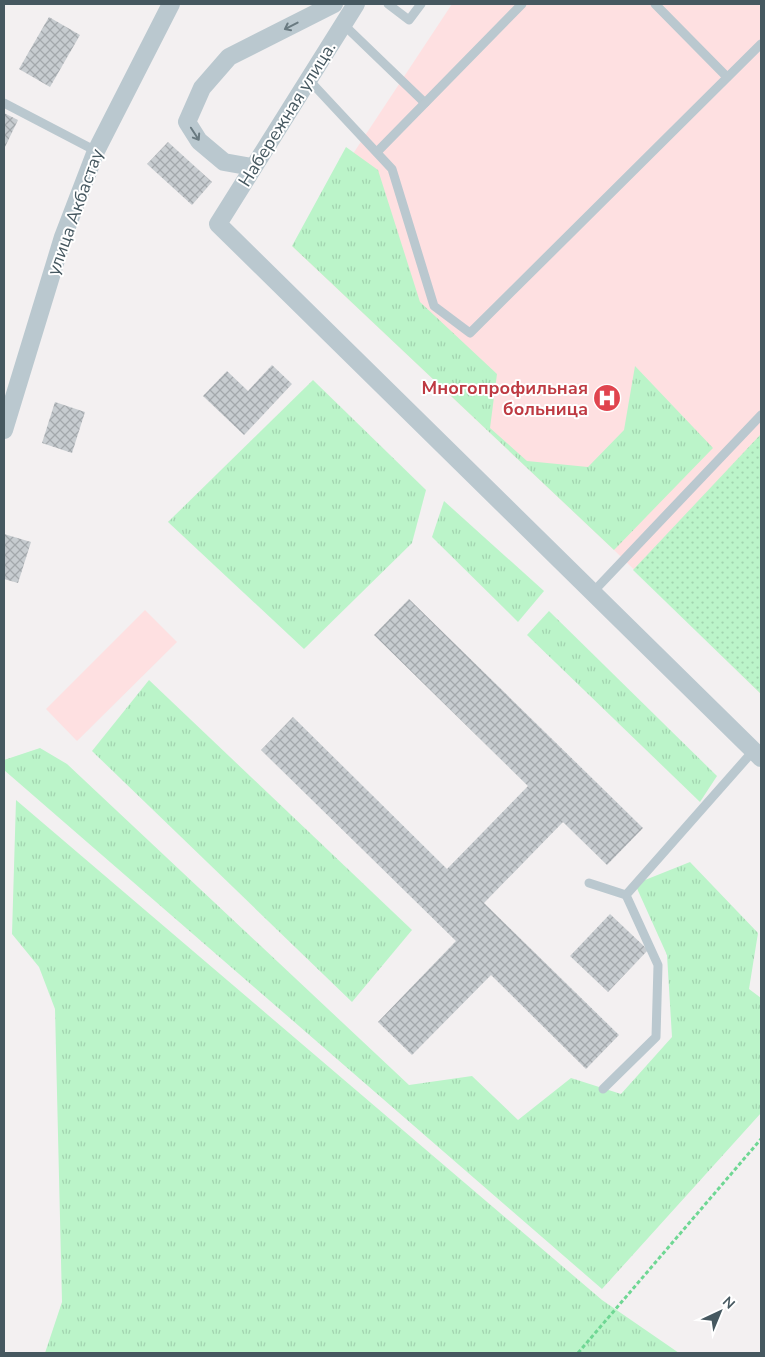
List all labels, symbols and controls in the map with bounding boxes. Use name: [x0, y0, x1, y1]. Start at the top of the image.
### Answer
one-way arrow: [284, 22, 299, 31]
street label: Набережная улица.: [233, 37, 341, 191]
one-way arrow: [190, 127, 200, 141]
street label: улица Акбастау: [41, 145, 109, 279]
place label: Многопрофильная больница: [422, 376, 588, 421]
hospital icon: Многопрофильная больница: [592, 383, 622, 413]
north arrow: [695, 1287, 745, 1337]
text: N: [718, 1293, 739, 1313]

